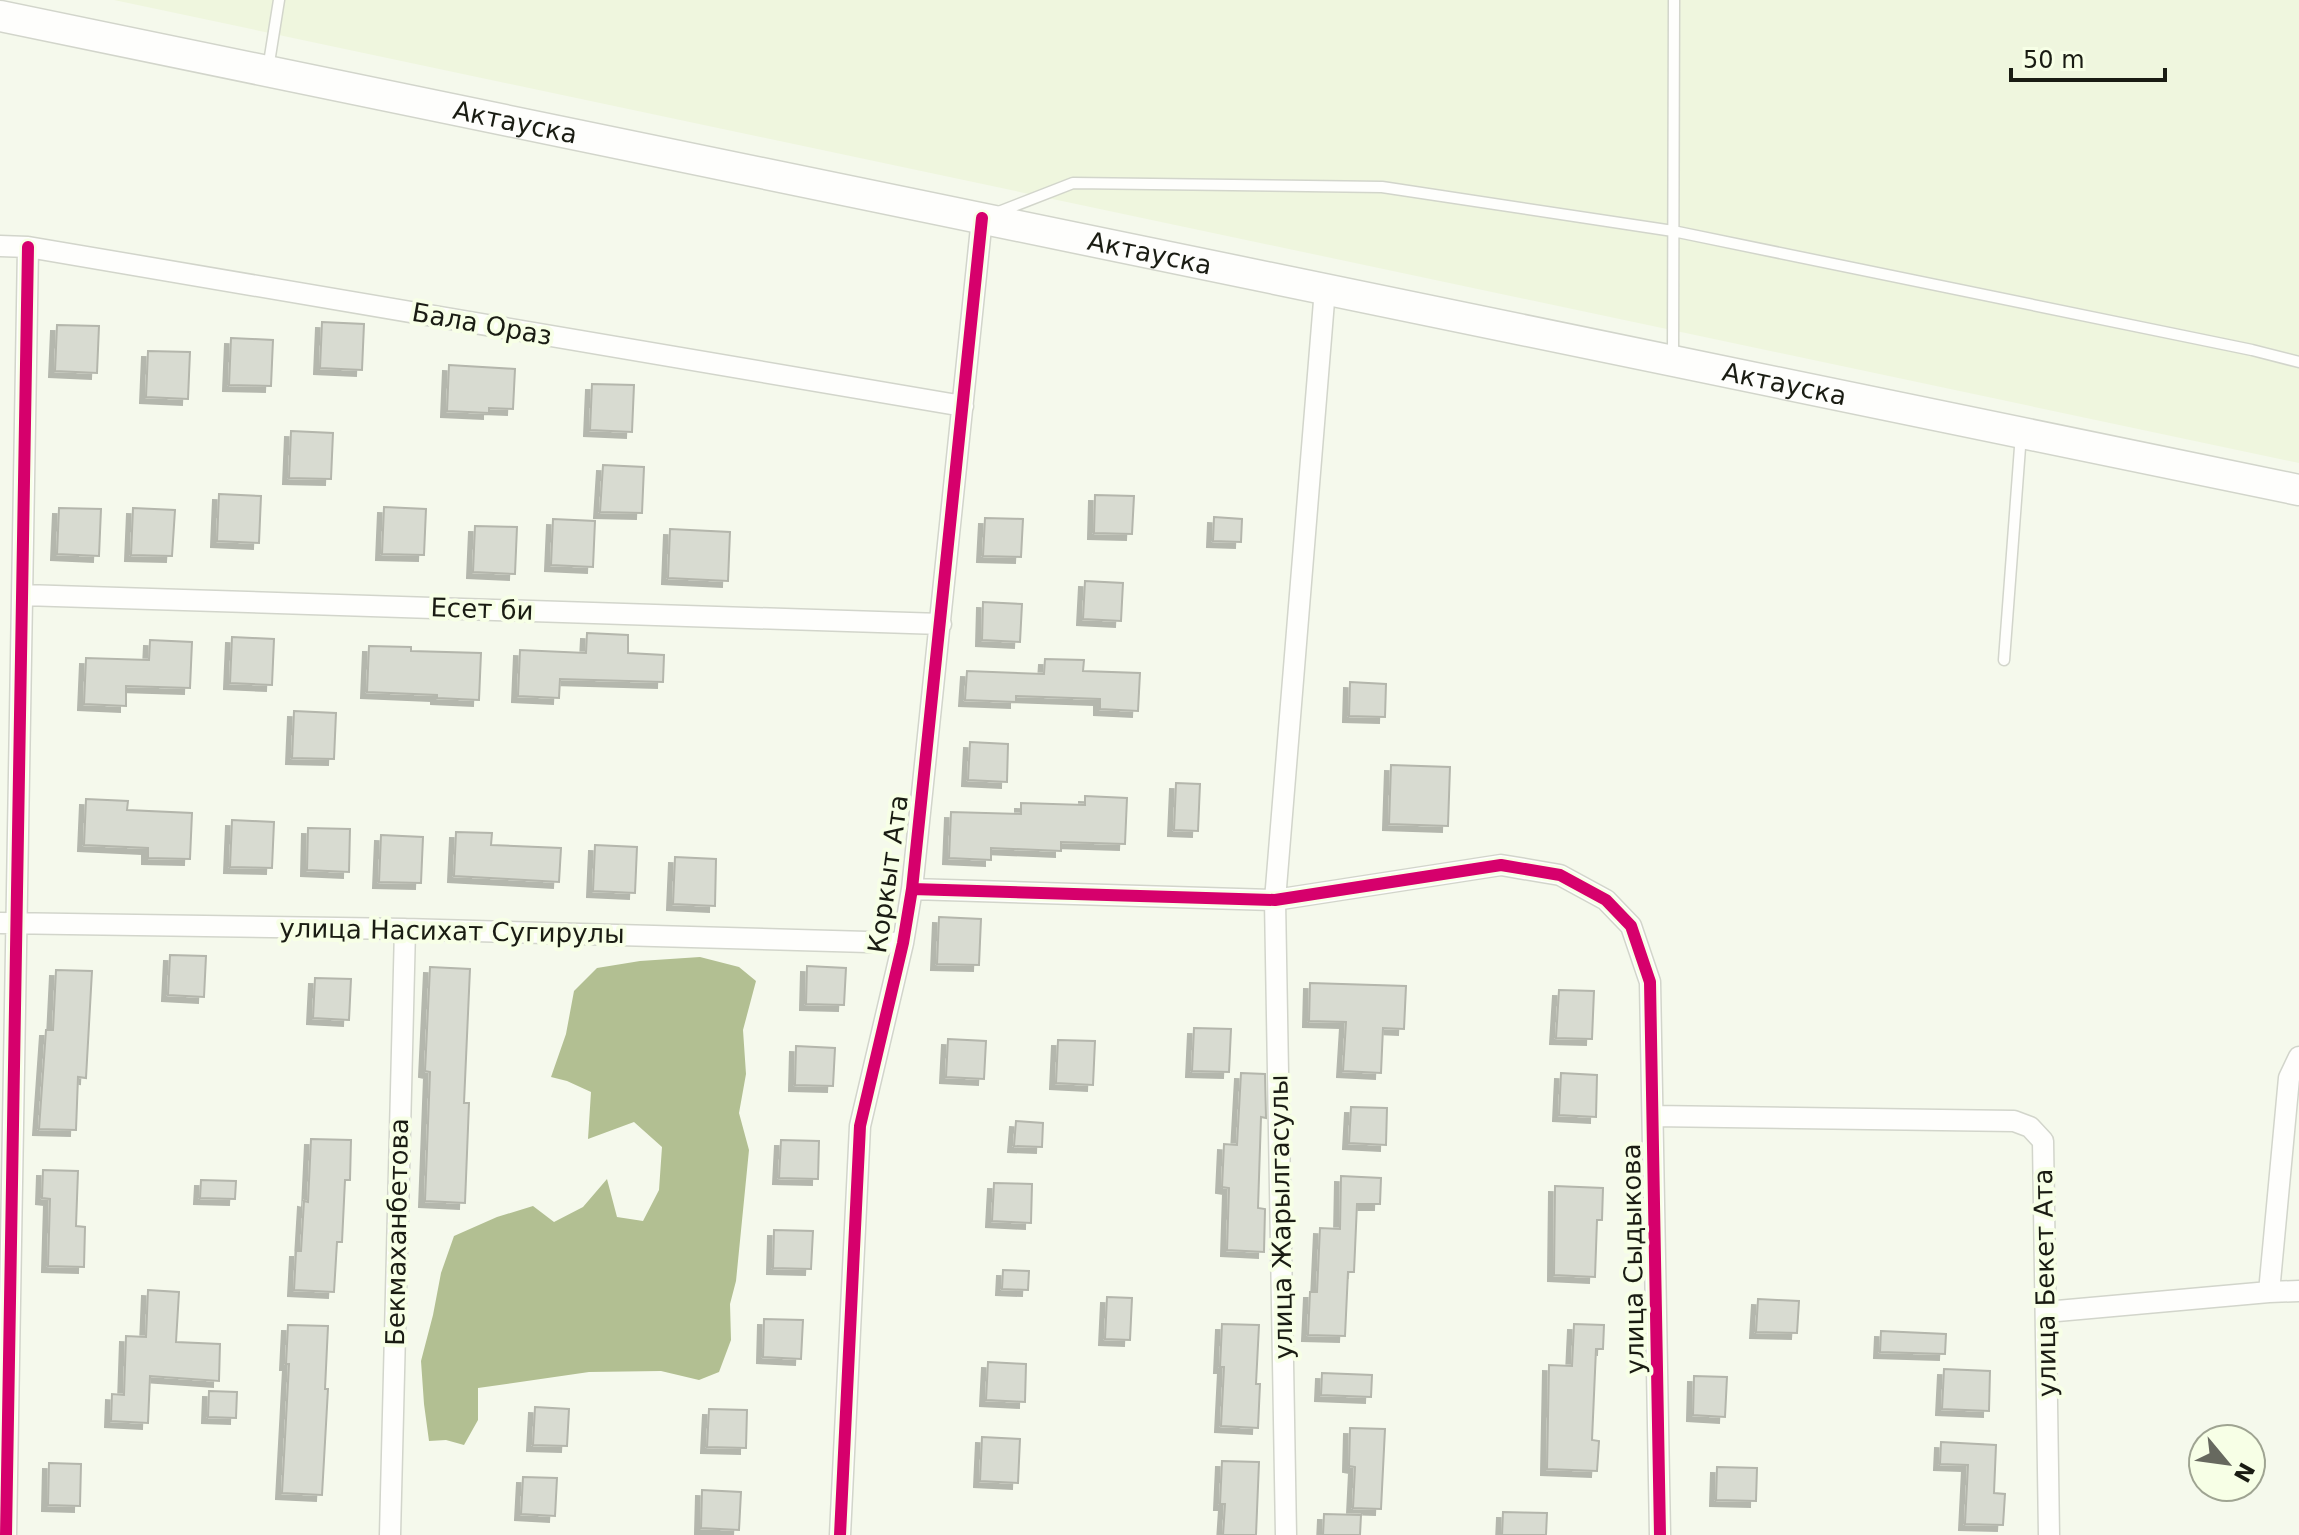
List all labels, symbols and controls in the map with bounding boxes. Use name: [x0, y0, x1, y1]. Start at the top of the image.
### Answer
scale bar: [2011, 32, 2165, 82]
text: 50 m: [2023, 46, 2085, 74]
street label: Актауска: [450, 95, 580, 150]
street label: Актауска: [1085, 226, 1215, 280]
street label: Бала Ораз: [410, 297, 554, 351]
street label: Актауска: [1720, 357, 1849, 411]
street label: Есет би: [430, 592, 534, 626]
street label: Коркыт Ата: [862, 793, 914, 955]
street label: улица Насихат Сугирулы: [279, 913, 625, 949]
street label: улица Жарылгасулы: [1264, 1074, 1298, 1360]
street label: Бекмаханбетова: [380, 1118, 414, 1346]
street label: улица Сыдыкова: [1616, 1143, 1650, 1375]
street label: улица Бекет Ата: [2028, 1168, 2062, 1398]
north arrow: [2187, 1423, 2267, 1503]
text: N: [2229, 1458, 2259, 1487]

